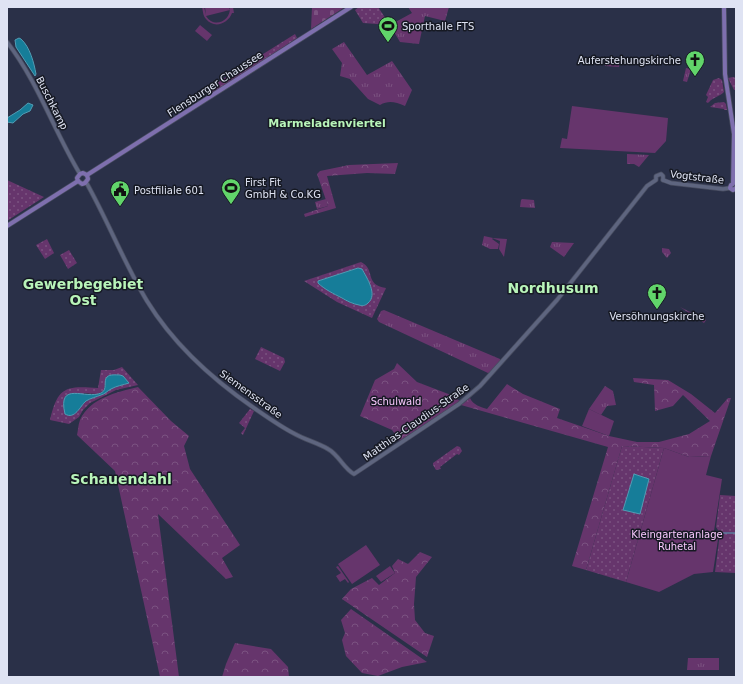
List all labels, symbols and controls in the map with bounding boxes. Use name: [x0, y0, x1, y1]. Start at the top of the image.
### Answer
sports icon: Sporthalle FTS: [377, 15, 399, 43]
place label: Sporthalle FTS: [402, 21, 474, 32]
street label: Flensburger Chaussee: [165, 49, 265, 119]
church icon: Auferstehungskirche: [684, 49, 706, 77]
place label: Auferstehungskirche: [578, 55, 681, 66]
street label: Buschkamp: [34, 75, 70, 131]
district label: Marmeladenviertel: [268, 117, 386, 130]
street label: Vogtstraße: [669, 168, 725, 186]
sports icon: First Fit GmbH & Co.KG: [220, 177, 242, 205]
place label: First Fit GmbH & Co.KG: [245, 177, 321, 200]
public building icon: Postfiliale 601: [109, 179, 131, 207]
place label: Postfiliale 601: [134, 185, 204, 196]
district label: Gewerbegebiet Ost: [23, 276, 143, 308]
district label: Nordhusum: [507, 280, 599, 296]
church icon: Versöhnungskirche: [646, 282, 668, 310]
place label: Versöhnungskirche: [609, 311, 705, 322]
street label: Siemensstraße: [218, 368, 284, 420]
street label: Matthias-Claudius-Straße: [361, 381, 471, 463]
park label: Schulwald: [371, 396, 421, 407]
district label: Schauendahl: [70, 471, 172, 487]
park label: Kleingartenanlage Ruhetal: [631, 529, 723, 552]

